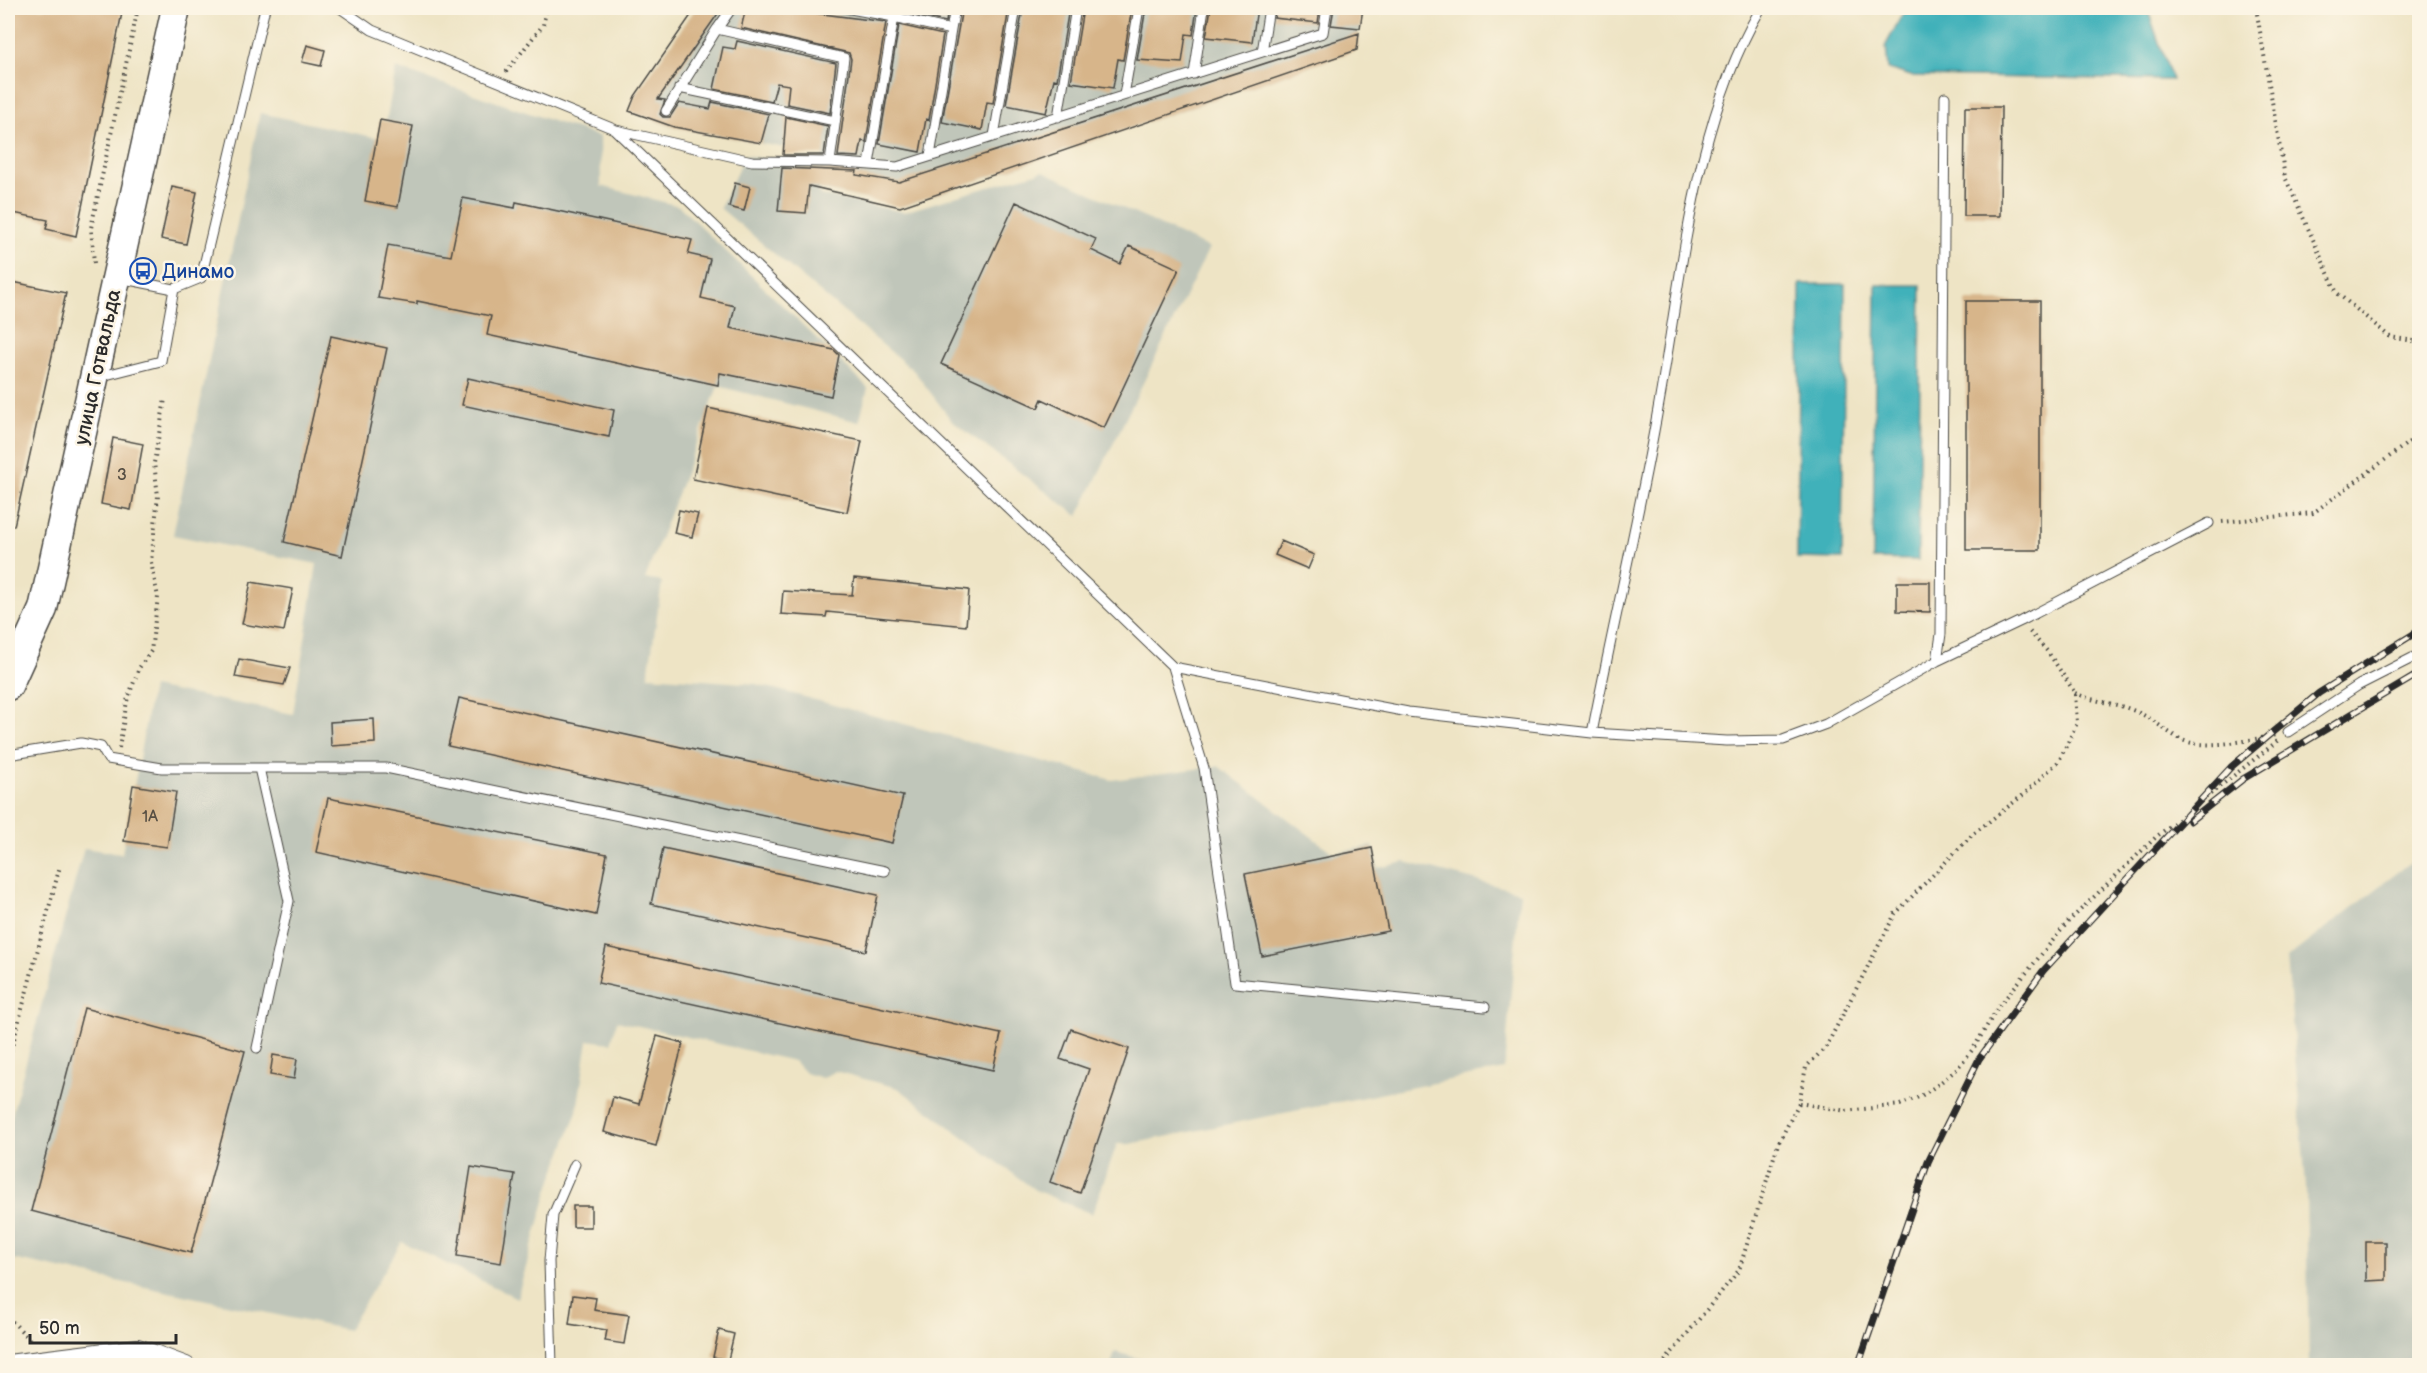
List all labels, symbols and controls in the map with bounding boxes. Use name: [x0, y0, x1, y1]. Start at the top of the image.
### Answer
bus stop icon: Динамо: [128, 256, 158, 286]
place label: Динамо: [162, 260, 234, 284]
street label: улица Готвальда: [70, 287, 126, 447]
house number: 3: [117, 466, 127, 485]
house number: 1А: [142, 808, 158, 827]
scale bar: [30, 1307, 176, 1345]
text: 50 m: [39, 1318, 80, 1339]

